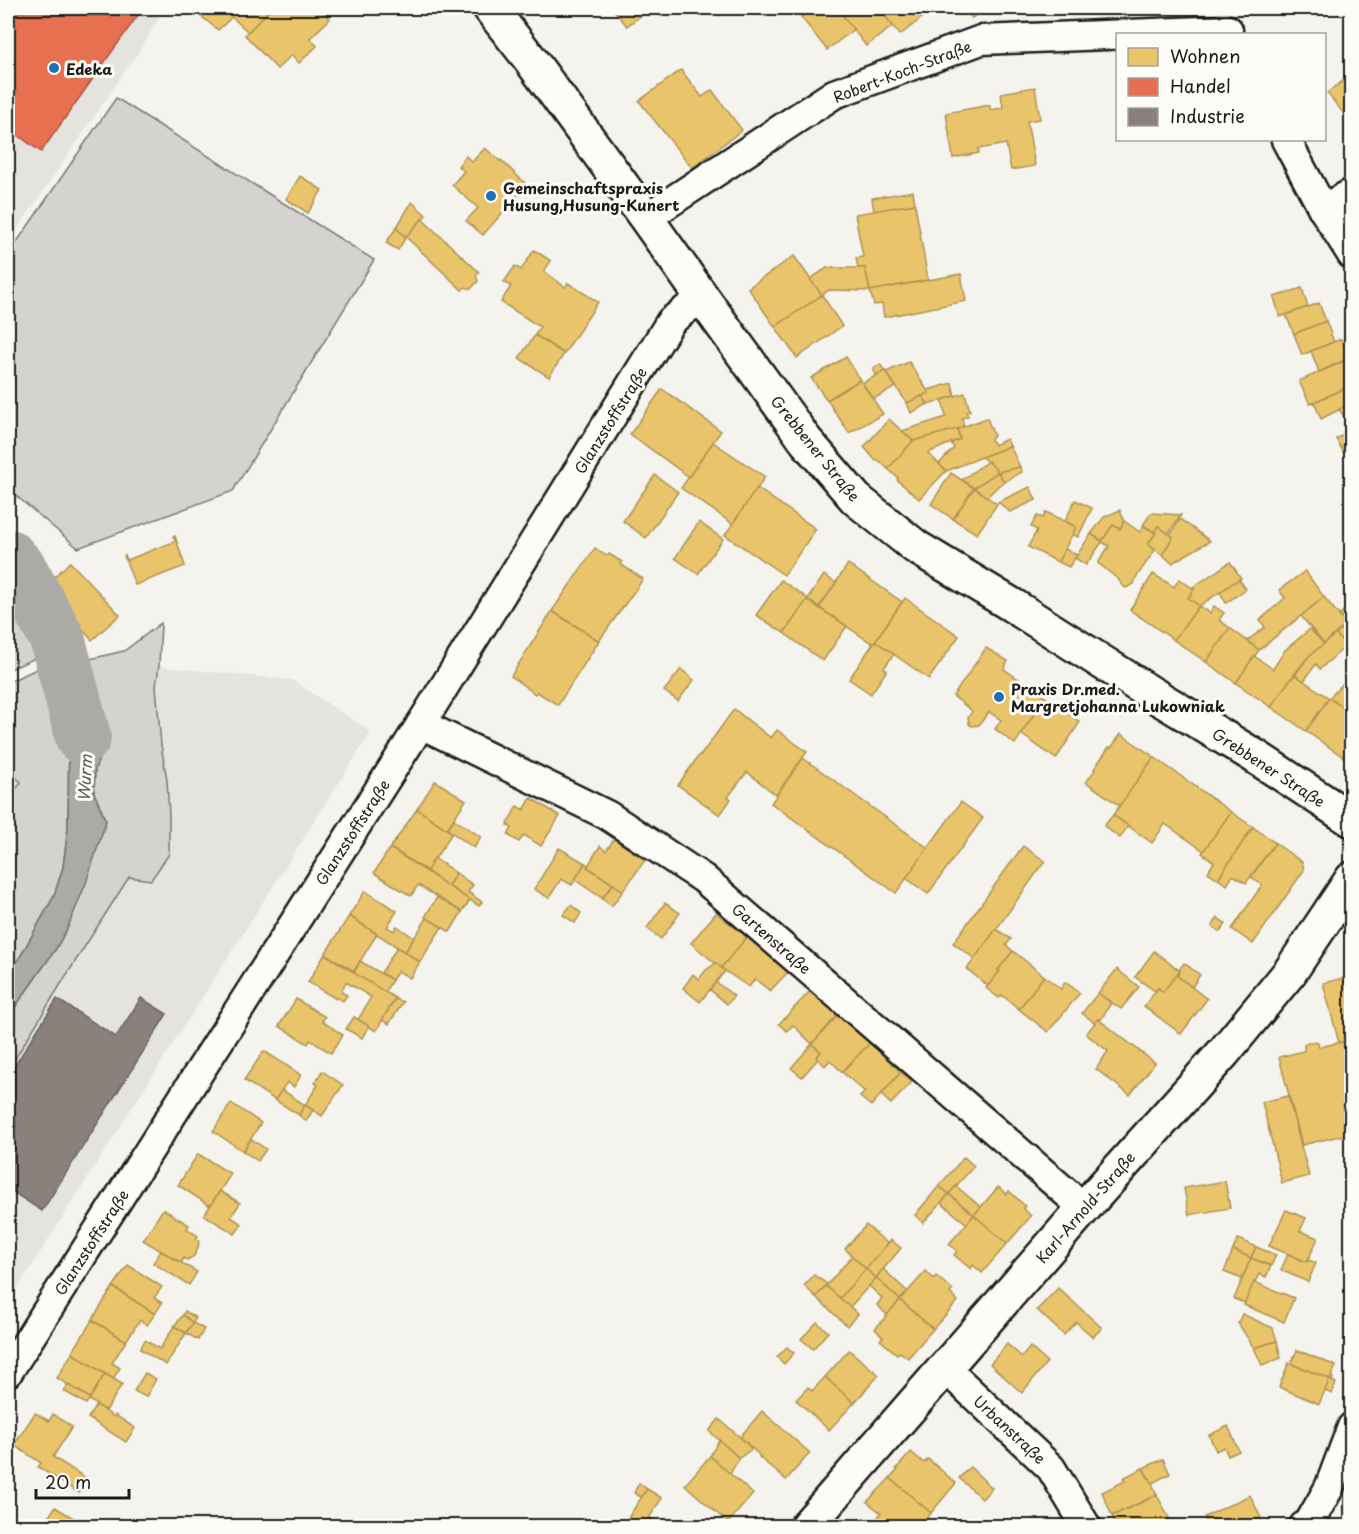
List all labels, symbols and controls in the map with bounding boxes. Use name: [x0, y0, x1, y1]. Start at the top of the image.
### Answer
legend: [1116, 33, 1326, 141]
street label: Robert-Koch-Straße: [829, 34, 975, 108]
text: Wohnen: [1170, 42, 1241, 69]
place label: Edeka: [66, 57, 112, 80]
marker: Edeka: [47, 61, 61, 75]
text: Handel: [1170, 72, 1231, 99]
text: Industrie: [1170, 102, 1245, 129]
place label: Gemeinschaftspraxis Husung,Husung-Kunert: [503, 176, 679, 216]
marker: Gemeinschaftspraxis Husung,Husung-Kunert: [484, 189, 498, 203]
street label: Glanzstoffstraße: [568, 362, 652, 478]
street label: Grebbener Straße: [766, 390, 866, 506]
place label: Praxis Dr.med. Margretjohanna Lukowniak: [1011, 677, 1225, 717]
marker: Praxis Dr.med. Margretjohanna Lukowniak: [992, 690, 1006, 704]
street label: Grebbener Straße: [1208, 722, 1330, 812]
water label: Wurm: [71, 753, 97, 802]
street label: Glanzstoffstraße: [309, 775, 395, 889]
street label: Gartenstraße: [727, 897, 817, 979]
street label: Karl-Arnold-Straße: [1030, 1146, 1140, 1268]
street label: Glanzstoffstraße: [48, 1185, 134, 1299]
street label: Urbanstraße: [969, 1389, 1051, 1469]
scale bar: [36, 1462, 129, 1500]
text: 20 m: [45, 1468, 91, 1495]

